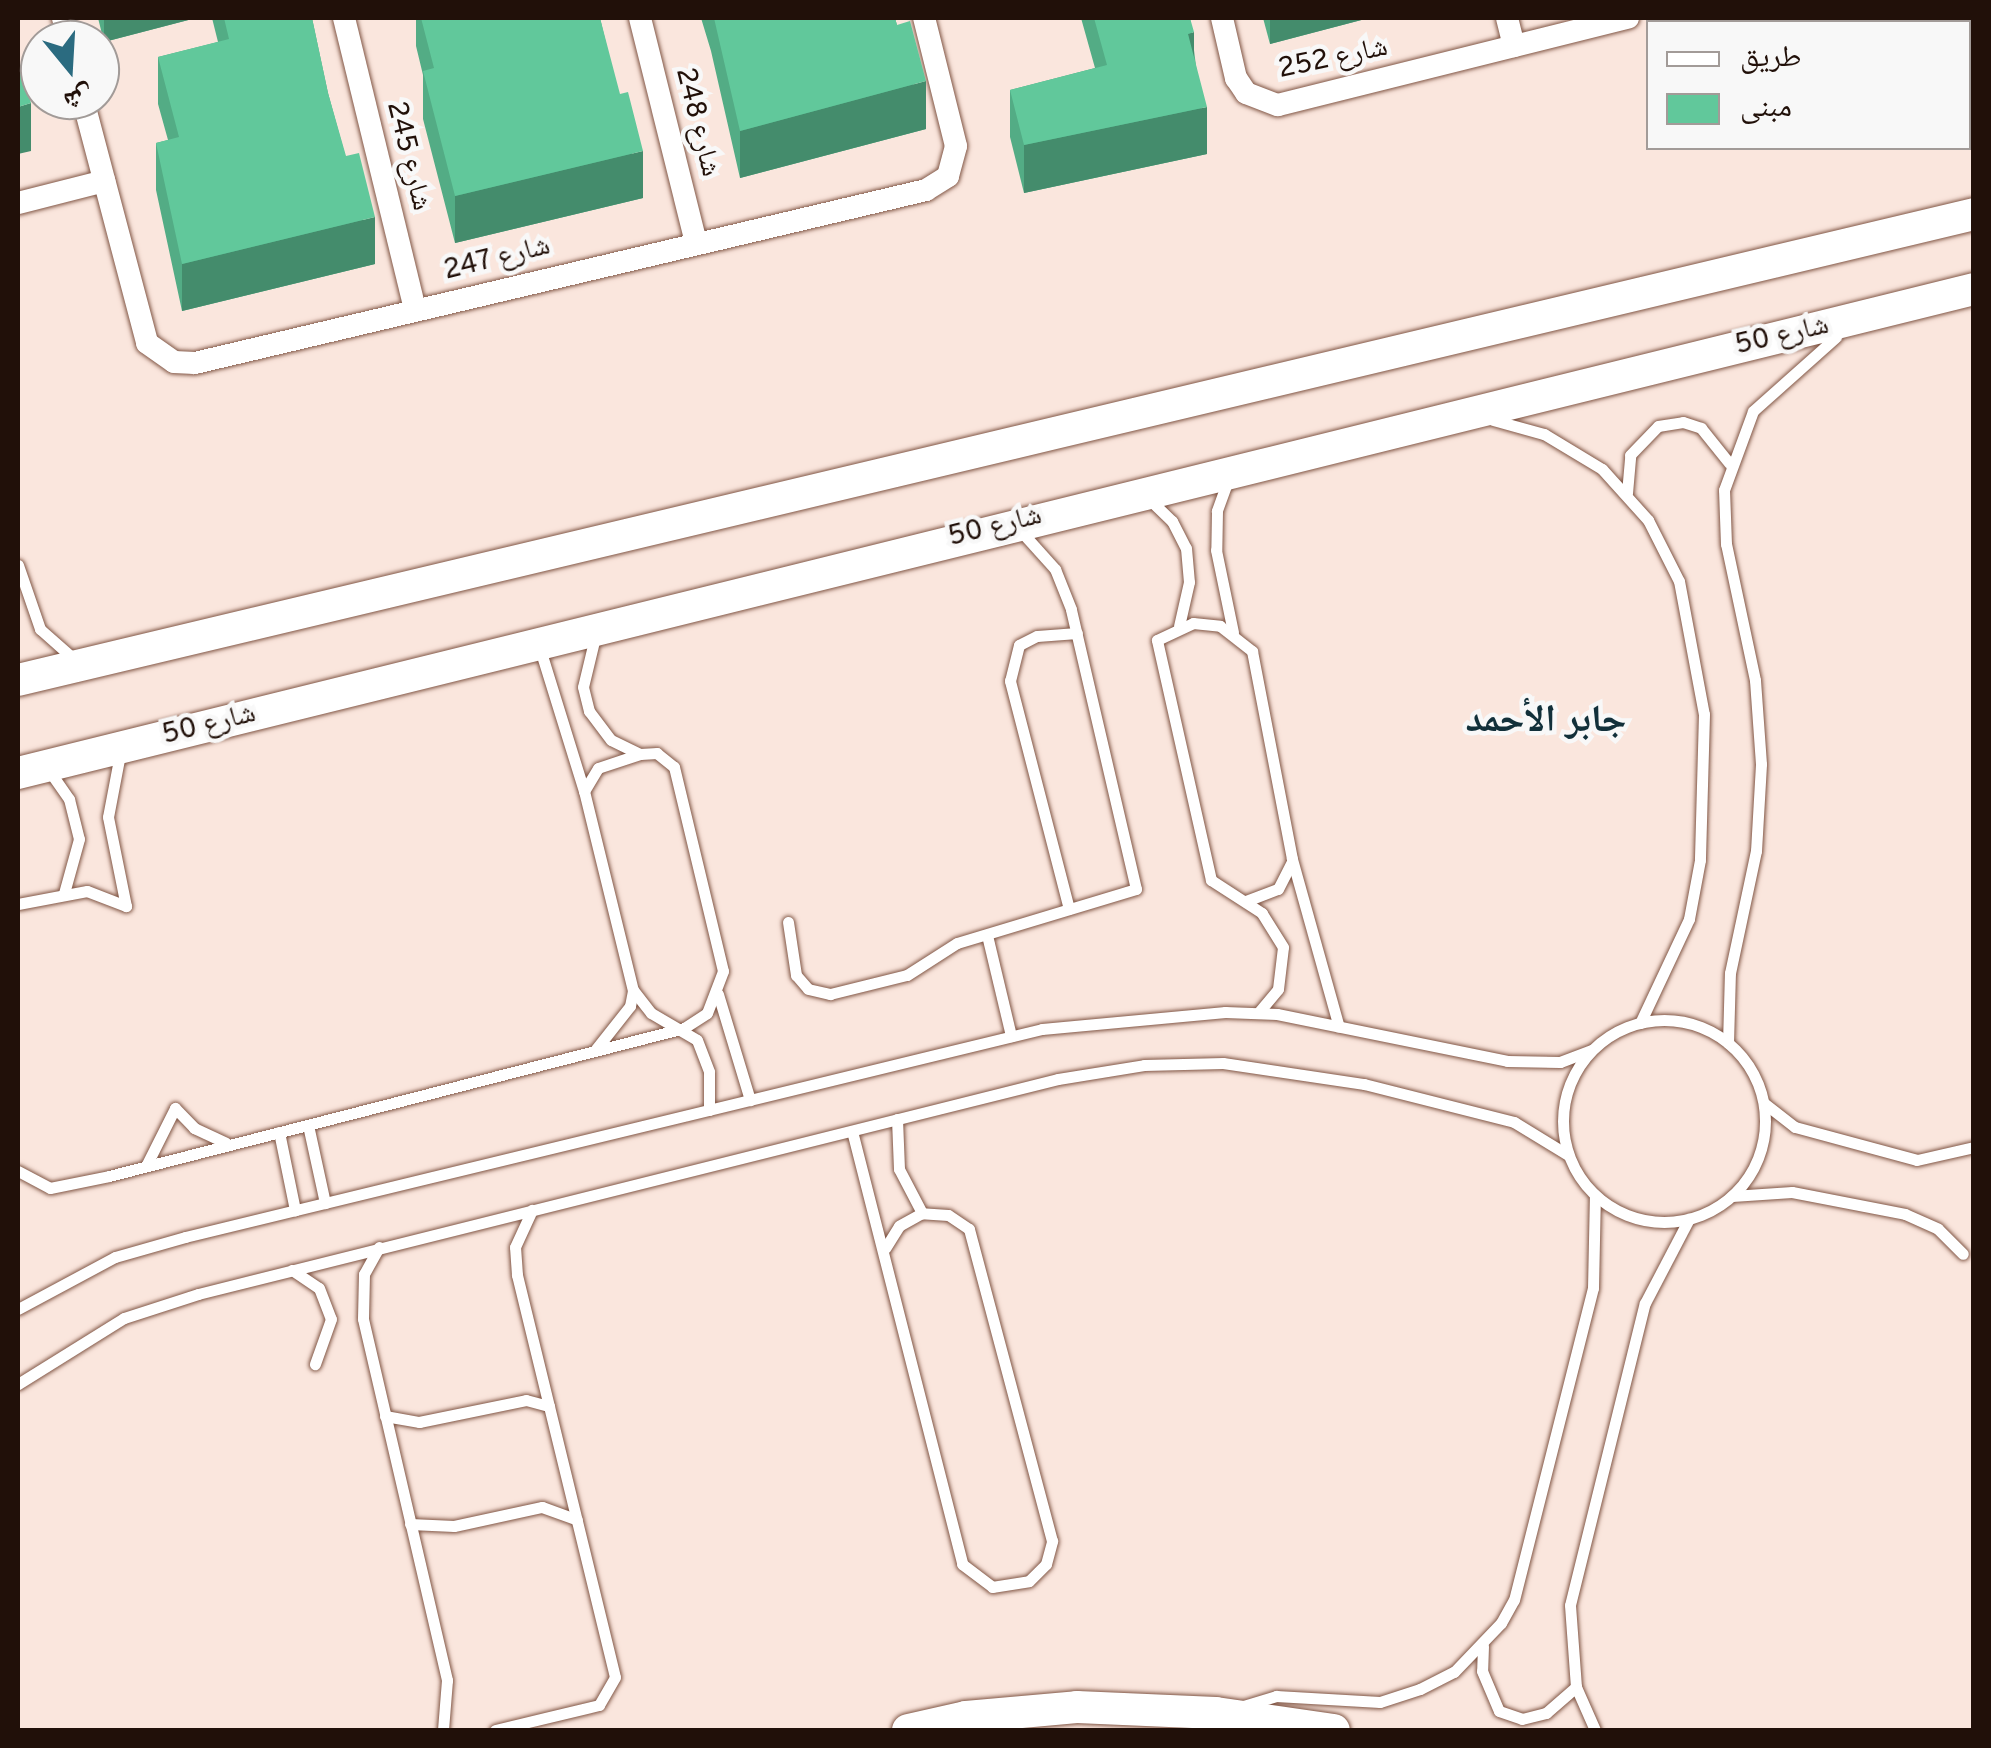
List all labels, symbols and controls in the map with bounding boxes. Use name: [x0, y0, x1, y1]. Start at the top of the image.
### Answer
north arrow: [20, 20, 120, 120]
legend: [1646, 20, 1971, 150]
street label: شارع 252: [1275, 31, 1391, 87]
text: طريق: [1740, 40, 1801, 77]
street label: شارع 248: [667, 64, 727, 180]
text: ش: [59, 75, 98, 118]
text: مبنى: [1740, 90, 1792, 127]
street label: شارع 245: [378, 98, 438, 214]
street label: شارع 247: [440, 230, 554, 288]
street label: شارع 50: [1732, 309, 1832, 363]
street label: شارع 50: [945, 499, 1045, 555]
street label: شارع 50: [159, 697, 259, 753]
district label: جابر الأحمد: [1466, 699, 1626, 745]

